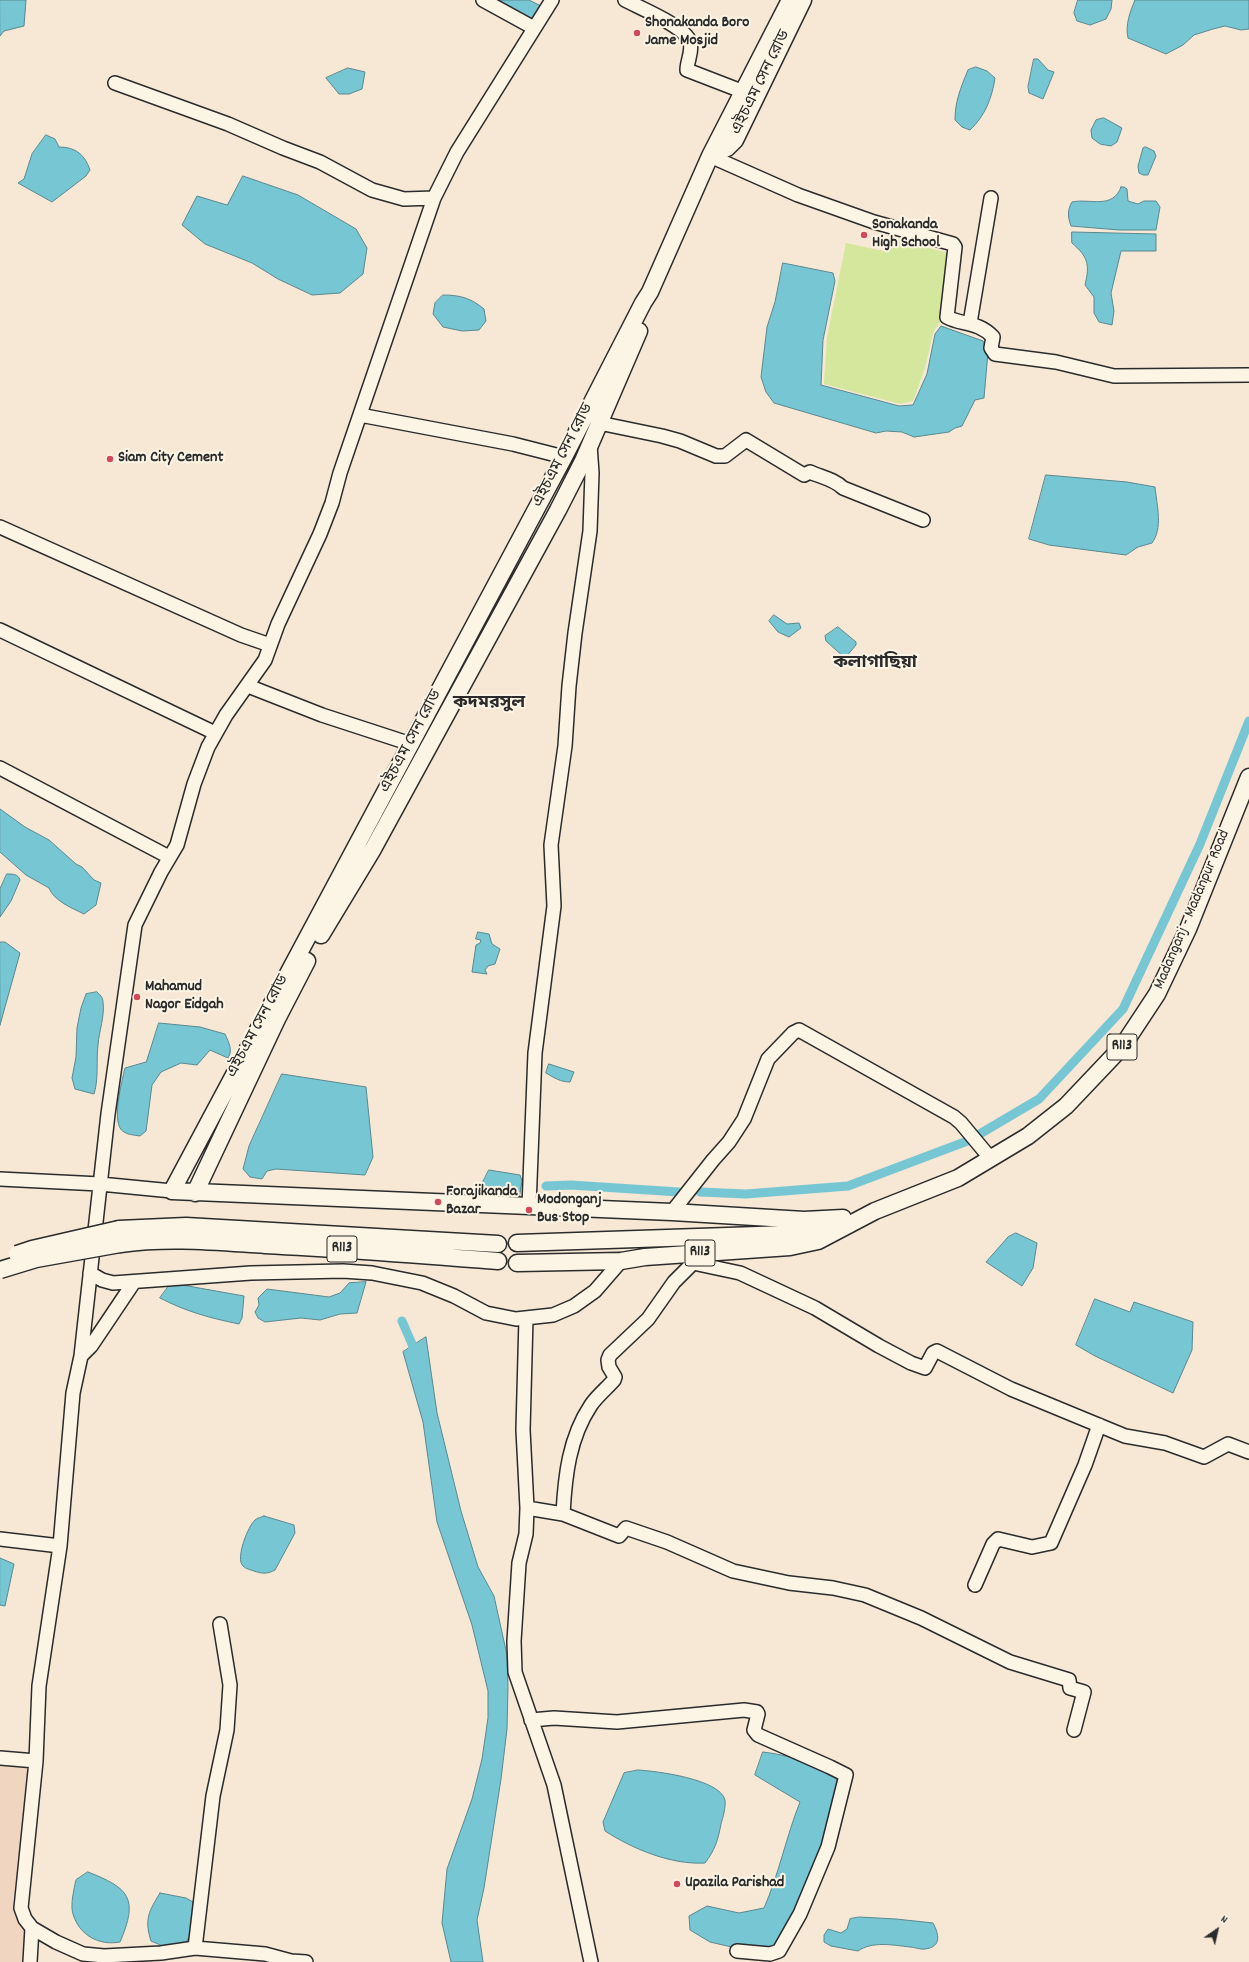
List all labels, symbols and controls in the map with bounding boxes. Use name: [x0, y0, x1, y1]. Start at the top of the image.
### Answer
place label: Shonakanda Boro Jame Mosjid: [645, 14, 749, 52]
marker: Shonakanda Boro Jame Mosjid: [632, 28, 642, 38]
street label: এইচএম সেন রোড: [728, 28, 796, 138]
place label: Sonakanda High School: [872, 216, 940, 254]
marker: Sonakanda High School: [859, 230, 869, 240]
street label: এইচএম সেন রোড: [530, 401, 598, 511]
place label: Siam City Cement: [118, 449, 223, 469]
marker: Siam City Cement: [105, 454, 115, 464]
district label: কলাগাছিয়া: [833, 654, 917, 676]
street label: এইচএম সেন রোড: [377, 687, 447, 797]
district label: কদমরসুল: [453, 694, 525, 716]
street label: Madanganj - Madanpur Road: [1151, 827, 1235, 993]
street label: এইচএম সেন রোড: [224, 972, 294, 1082]
place label: Mahamud Nagor Eidgah: [145, 978, 224, 1016]
marker: Mahamud Nagor Eidgah: [132, 992, 142, 1002]
road number: R113: [1107, 1034, 1137, 1060]
place label: Forajikanda Bazar: [446, 1183, 517, 1221]
place label: Modonganj Bus Stop: [537, 1191, 602, 1229]
marker: Forajikanda Bazar: [433, 1197, 443, 1207]
marker: Modonganj Bus Stop: [524, 1205, 534, 1215]
road number: R113: [327, 1236, 357, 1262]
road number: R113: [685, 1240, 715, 1266]
place label: Upazila Parishad: [685, 1874, 784, 1894]
marker: Upazila Parishad: [672, 1879, 682, 1889]
north arrow: [1197, 1910, 1237, 1950]
text: N: [1217, 1912, 1230, 1928]

